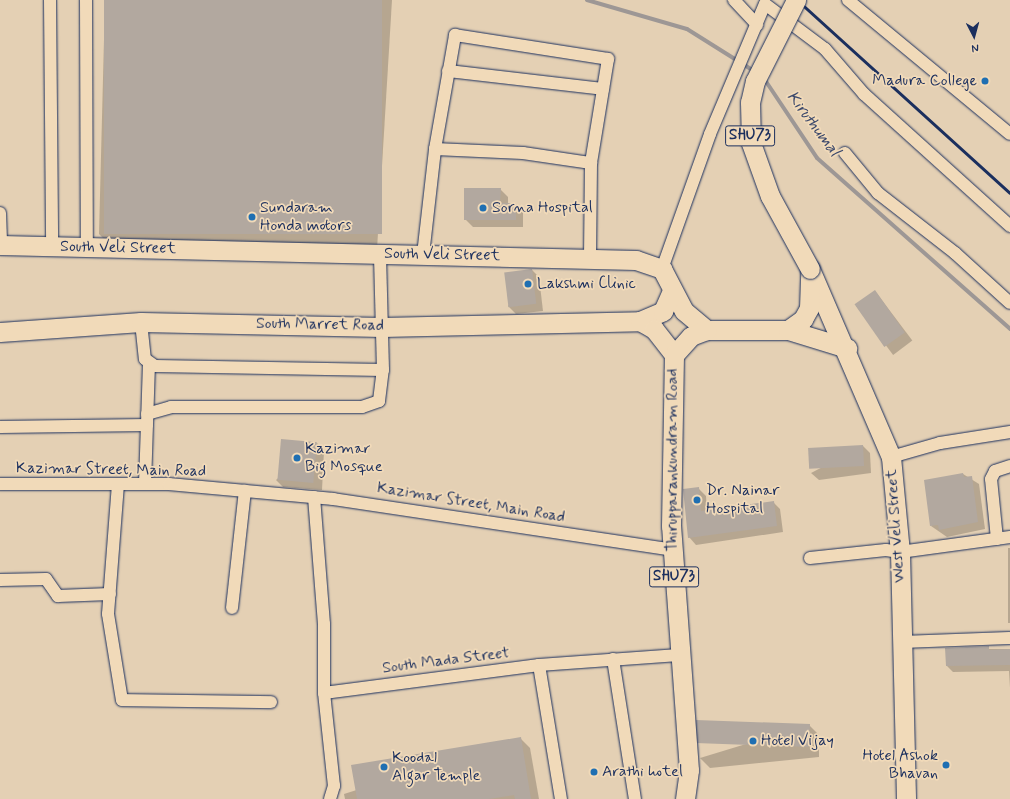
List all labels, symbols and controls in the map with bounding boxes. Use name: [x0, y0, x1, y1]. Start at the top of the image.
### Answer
north arrow: [954, 16, 994, 56]
text: N: [971, 41, 980, 55]
place label: Madura College: [872, 71, 977, 91]
marker: Madura College: [980, 76, 990, 86]
water label: Kiruthumal: [782, 87, 844, 161]
road number: SHU73: [725, 123, 775, 149]
place label: Sundaram Honda motors: [260, 198, 351, 236]
place label: Sorna Hospital: [492, 198, 595, 218]
marker: Sorna Hospital: [477, 202, 489, 214]
marker: Sundaram Honda motors: [247, 212, 257, 222]
street label: South Veli Street: [60, 237, 176, 259]
street label: South Veli Street: [384, 244, 500, 266]
place label: Lakshmi Clinic: [537, 274, 638, 294]
marker: Lakshmi Clinic: [522, 278, 534, 290]
street label: South Marret Road: [256, 314, 384, 336]
street label: Thirupparankundram Road: [663, 368, 683, 552]
place label: Kazimar Big Mosque: [305, 439, 381, 477]
marker: Kazimar Big Mosque: [292, 453, 302, 463]
street label: Kazimar Street, Main Road: [13, 459, 209, 481]
street label: West Veli Street: [882, 469, 910, 583]
street label: Kazimar Street, Main Road: [373, 478, 569, 528]
place label: Dr. Nainar Hospital: [706, 481, 780, 519]
marker: Dr. Nainar Hospital: [691, 494, 703, 506]
road number: SHU73: [649, 564, 699, 590]
street label: South Mada Street: [382, 644, 510, 678]
place label: Hotel Vijay: [761, 731, 833, 751]
marker: Hotel Vijay: [748, 736, 758, 746]
place label: Hotel Ashok Bhavan: [862, 746, 938, 784]
place label: Koodal Algar Temple: [392, 748, 481, 786]
marker: Hotel Ashok Bhavan: [941, 760, 951, 770]
marker: Koodal Algar Temple: [379, 762, 389, 772]
place label: Arathi hotel: [602, 762, 683, 782]
marker: Arathi hotel: [589, 767, 599, 777]

